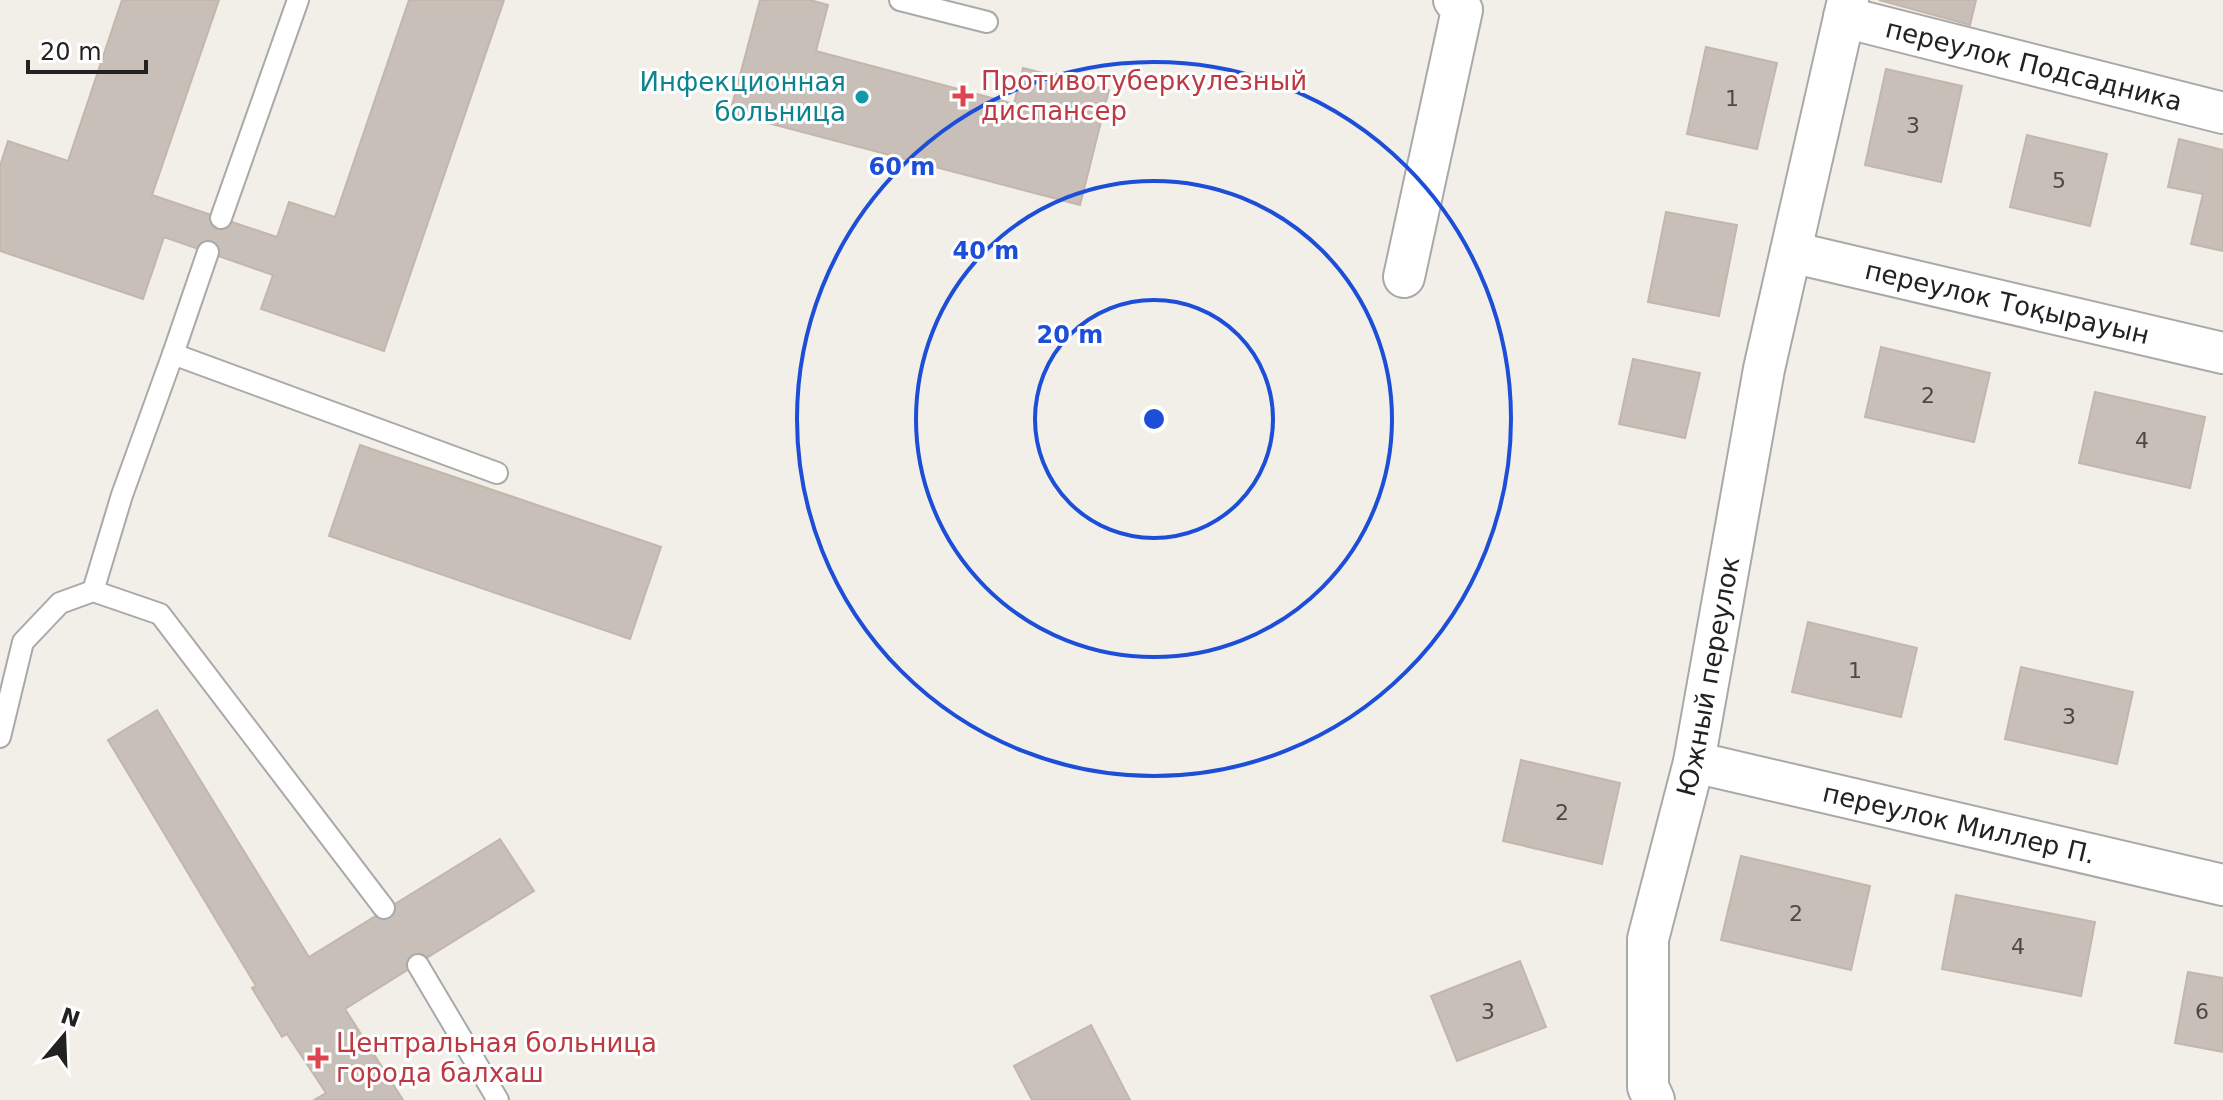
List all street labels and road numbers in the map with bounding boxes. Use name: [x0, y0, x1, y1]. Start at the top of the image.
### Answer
street label: переулок Подсадника: [1883, 13, 2185, 117]
street label: переулок Тоқырауын: [1862, 255, 2152, 350]
street label: Южный переулок: [1671, 554, 1745, 800]
street label: переулок Миллер П.: [1820, 777, 2098, 870]

